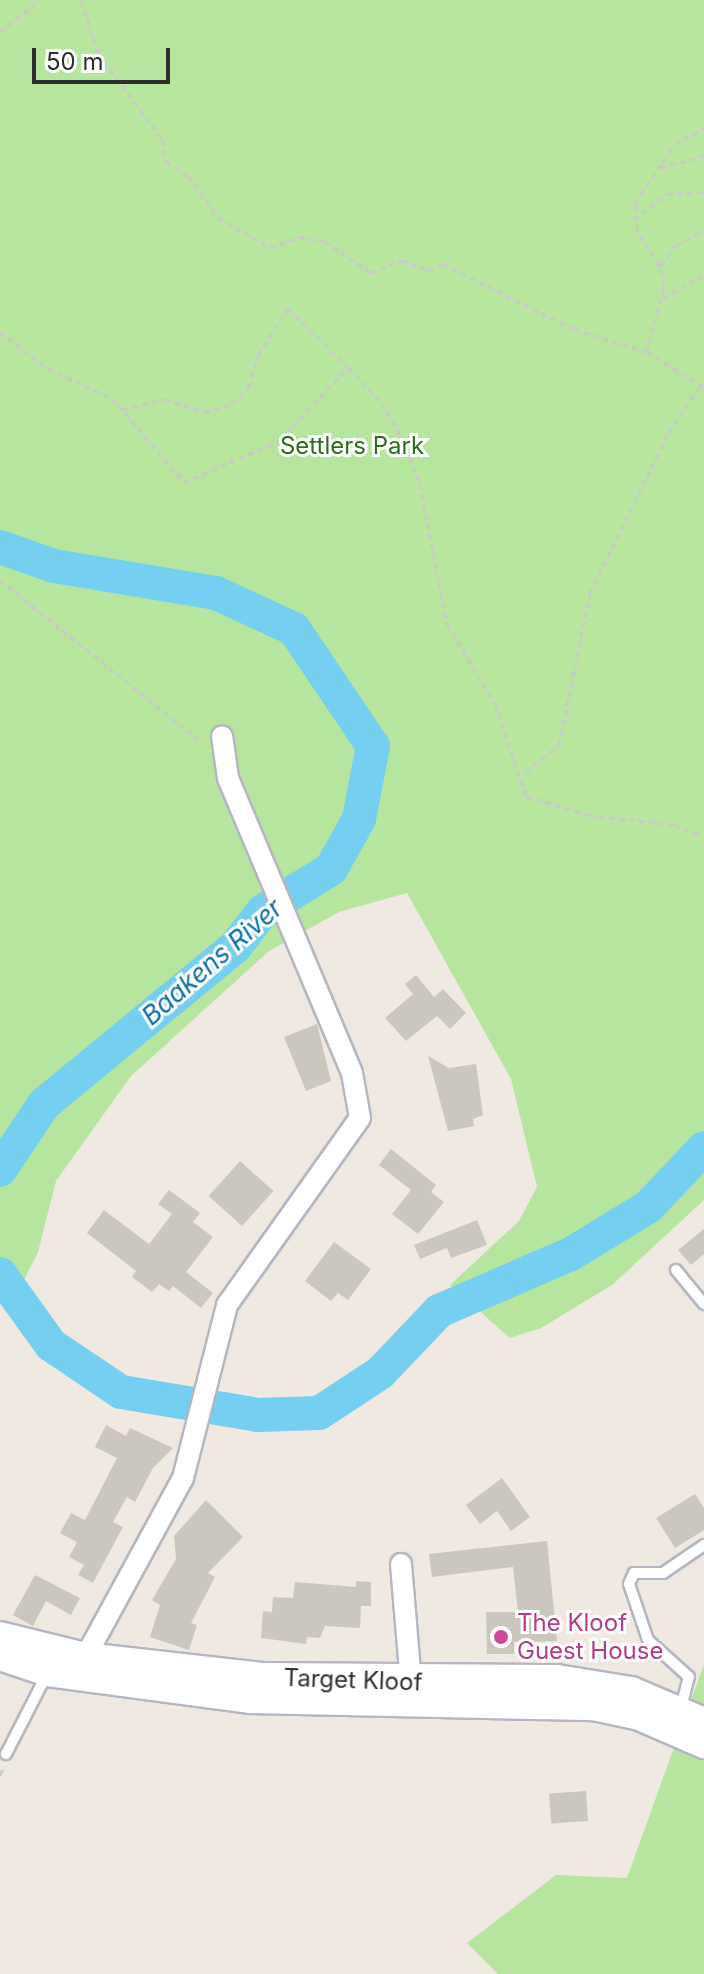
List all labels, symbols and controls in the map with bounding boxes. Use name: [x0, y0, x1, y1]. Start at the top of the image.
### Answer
scale bar: [36, 32, 174, 82]
text: 50 m: [46, 47, 104, 76]
park label: Settlers Park: [280, 432, 424, 460]
water label: Baakens River: [135, 893, 289, 1031]
place label: The Kloof Guest House: [517, 1609, 663, 1665]
marker: The Kloof Guest House: [492, 1628, 510, 1646]
street label: Target Kloof: [283, 1663, 423, 1697]

